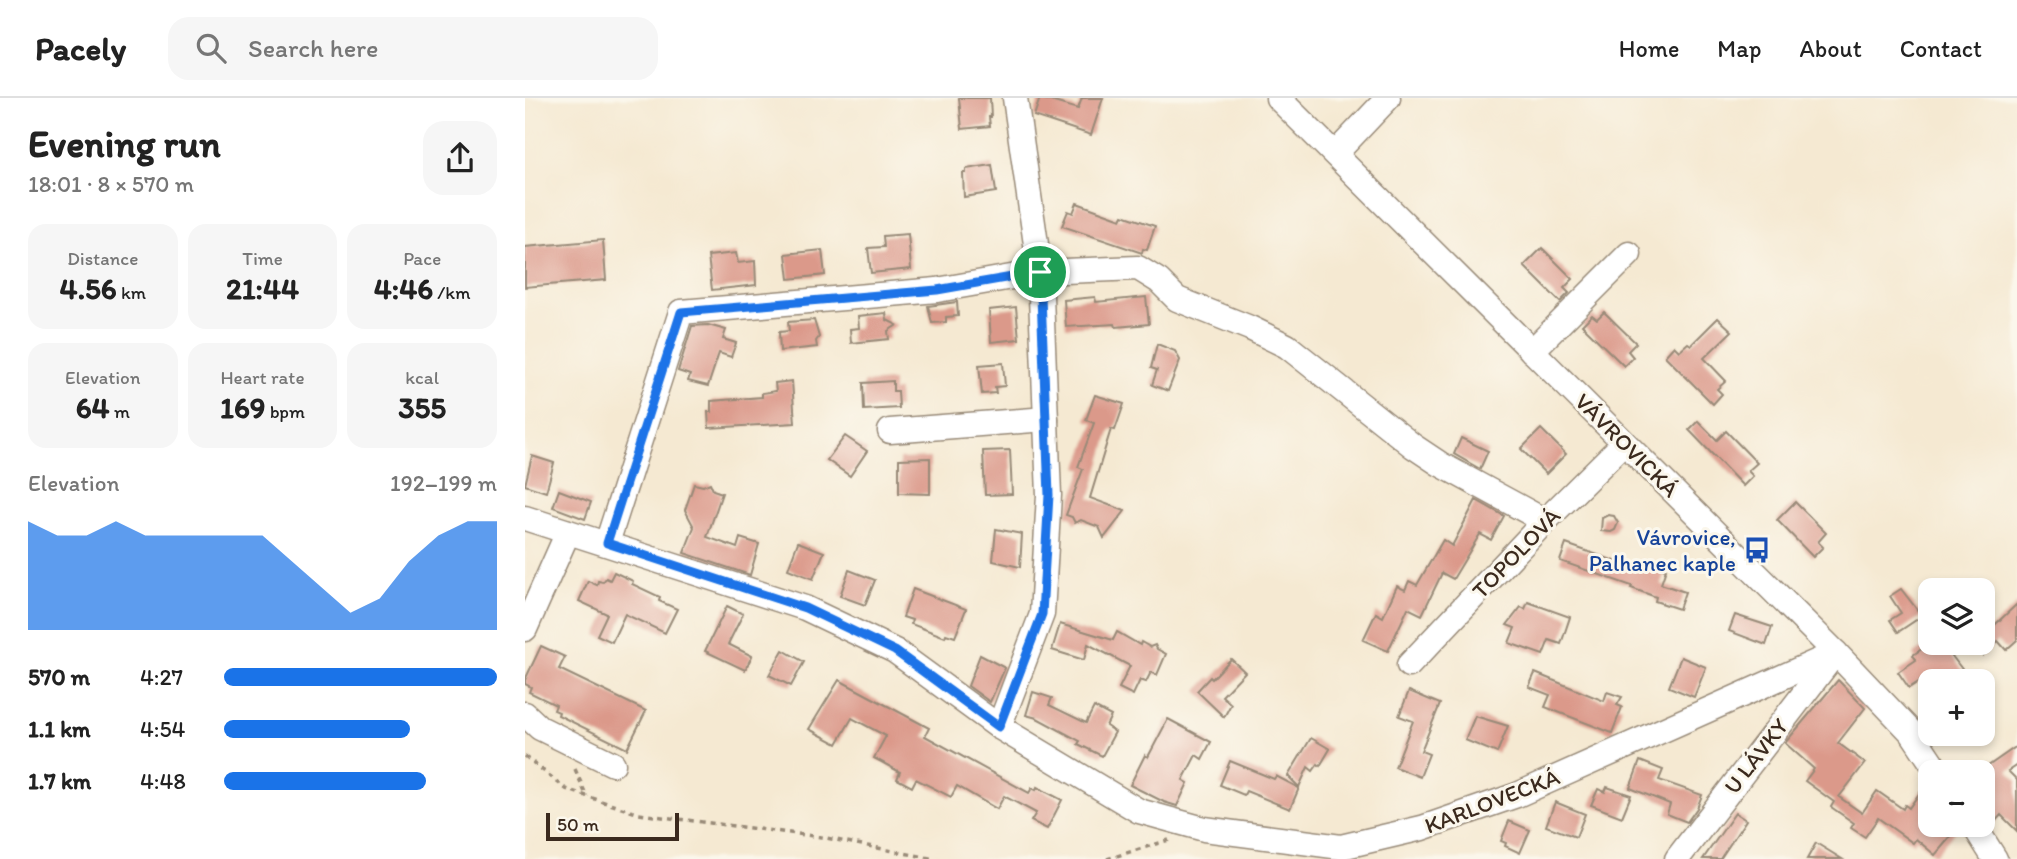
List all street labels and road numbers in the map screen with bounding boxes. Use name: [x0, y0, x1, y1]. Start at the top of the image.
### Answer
street label: VÁVROVICKÁ: [1569, 387, 1685, 503]
street label: TOPOLOVÁ: [1466, 502, 1566, 604]
street label: U LÁVKY: [1718, 713, 1794, 799]
street label: KARLOVECKÁ: [1421, 762, 1564, 840]

